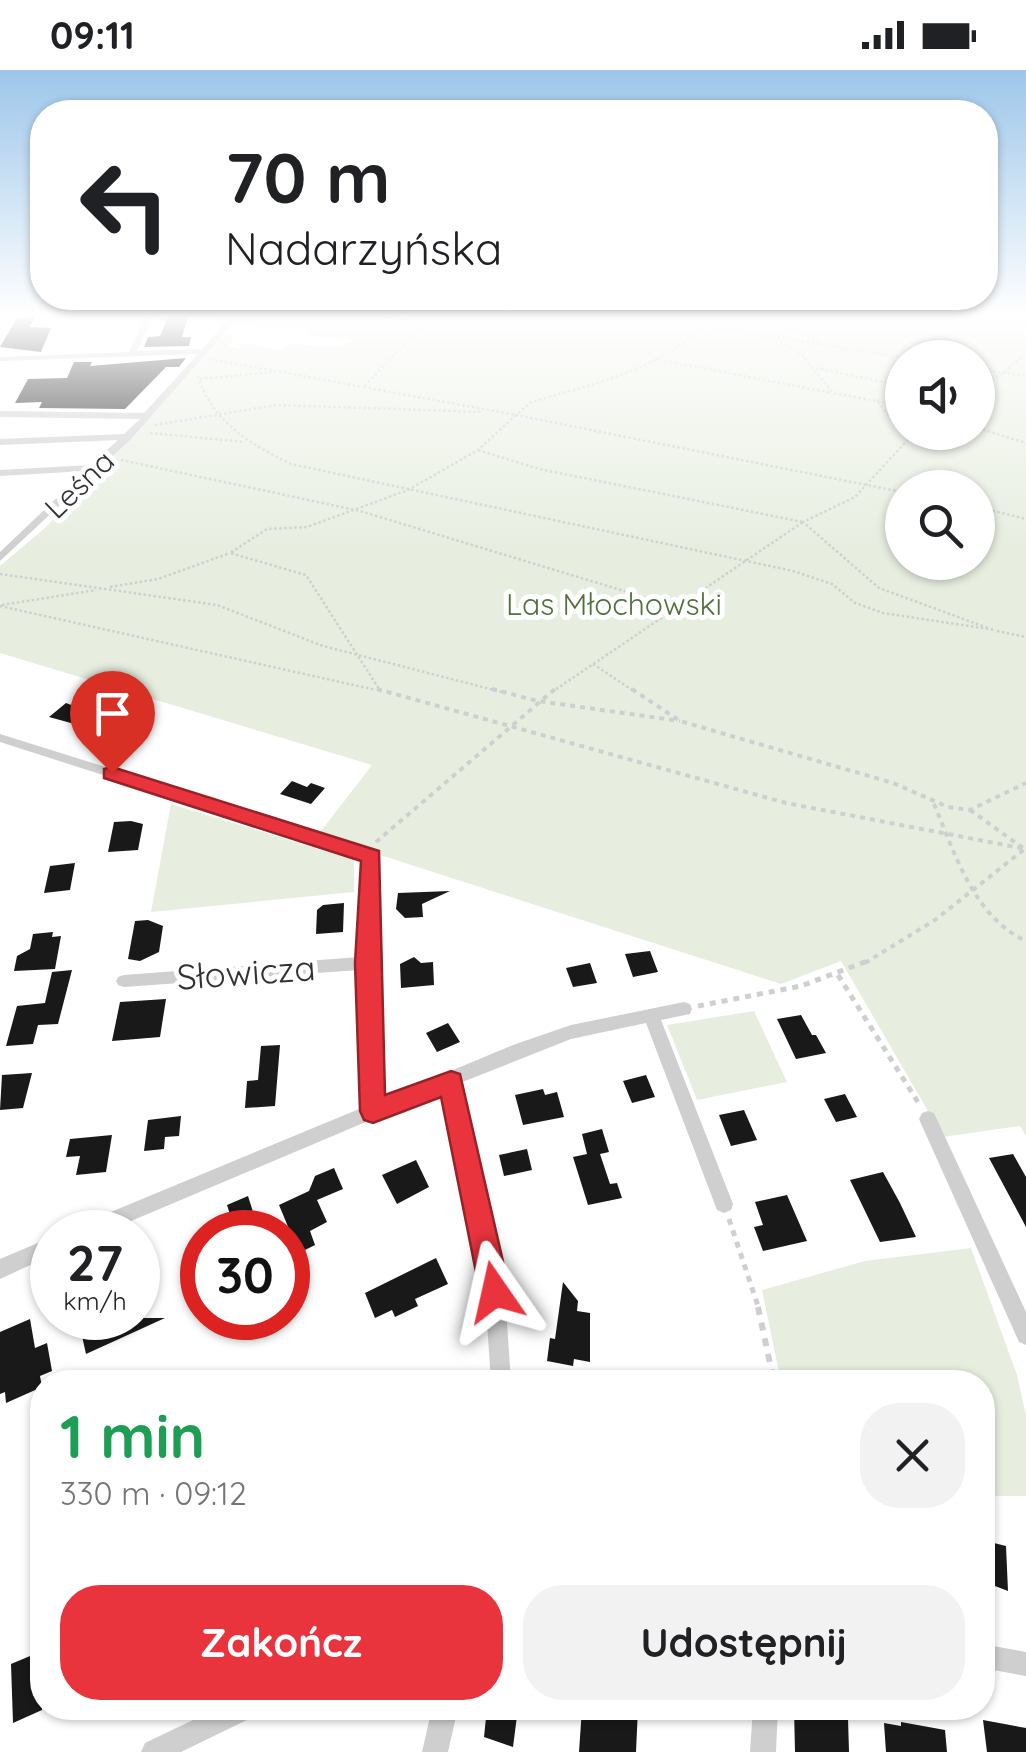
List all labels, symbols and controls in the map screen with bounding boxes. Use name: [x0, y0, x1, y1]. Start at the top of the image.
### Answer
text: 09:11: [50, 11, 135, 59]
text: 70 m: [225, 133, 391, 221]
icon: left: [60, 140, 190, 270]
text: Nadarzyńska: [225, 220, 502, 276]
map controls: [885, 340, 995, 580]
button: sound: [885, 340, 995, 450]
street label: Leśna: [36, 442, 122, 526]
button: search: [885, 470, 995, 580]
park label: Las Młochowski: [506, 585, 722, 623]
pin: [70, 671, 155, 774]
icon: arrive: [85, 686, 140, 741]
street label: Słowicza: [175, 945, 317, 999]
speed limit sign: 30: [180, 1210, 310, 1340]
text: 27: [67, 1231, 123, 1294]
position arrow: [443, 1240, 547, 1344]
text: km/h: [63, 1285, 127, 1316]
text: 1 min: [60, 1398, 205, 1473]
button: close: [860, 1403, 965, 1508]
text: 330 m · 09:12: [60, 1473, 247, 1513]
button: Zakończ: [60, 1585, 503, 1700]
button: Udostępnij: [523, 1585, 965, 1700]

